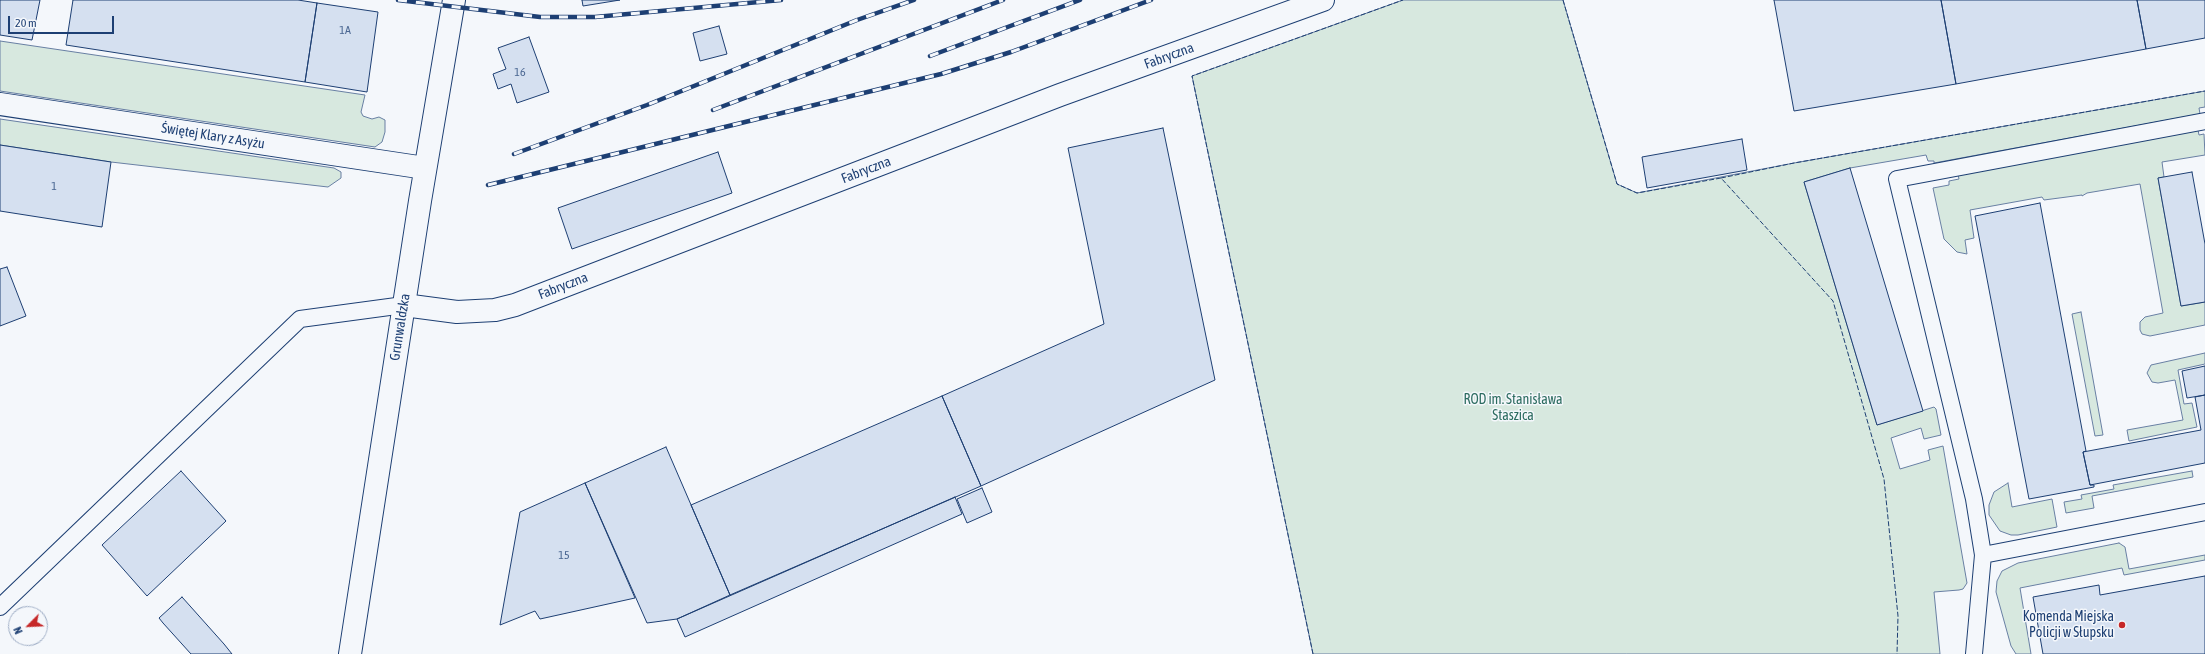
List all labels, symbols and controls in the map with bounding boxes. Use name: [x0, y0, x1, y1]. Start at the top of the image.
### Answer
scale bar: [10, 8, 116, 34]
text: 20 m: [15, 16, 37, 30]
house number: 1A: [339, 23, 351, 37]
street label: Fabryczna: [1142, 39, 1196, 73]
house number: 16: [514, 65, 526, 79]
street label: Świętej Klary z Asyżu: [160, 120, 266, 152]
street label: Fabryczna: [839, 153, 893, 187]
house number: 1: [51, 179, 57, 193]
street label: Fabryczna: [536, 269, 590, 303]
street label: Grunwaldzka: [386, 292, 414, 362]
park label: ROD im. Stanisława Staszica: [1464, 392, 1562, 424]
house number: 15: [558, 548, 570, 562]
north arrow: [8, 606, 48, 646]
place label: Komenda Miejska Policji w Słupsku: [2023, 609, 2114, 642]
marker: Komenda Miejska Policji w Słupsku: [2117, 620, 2127, 630]
text: N: [11, 625, 25, 636]

